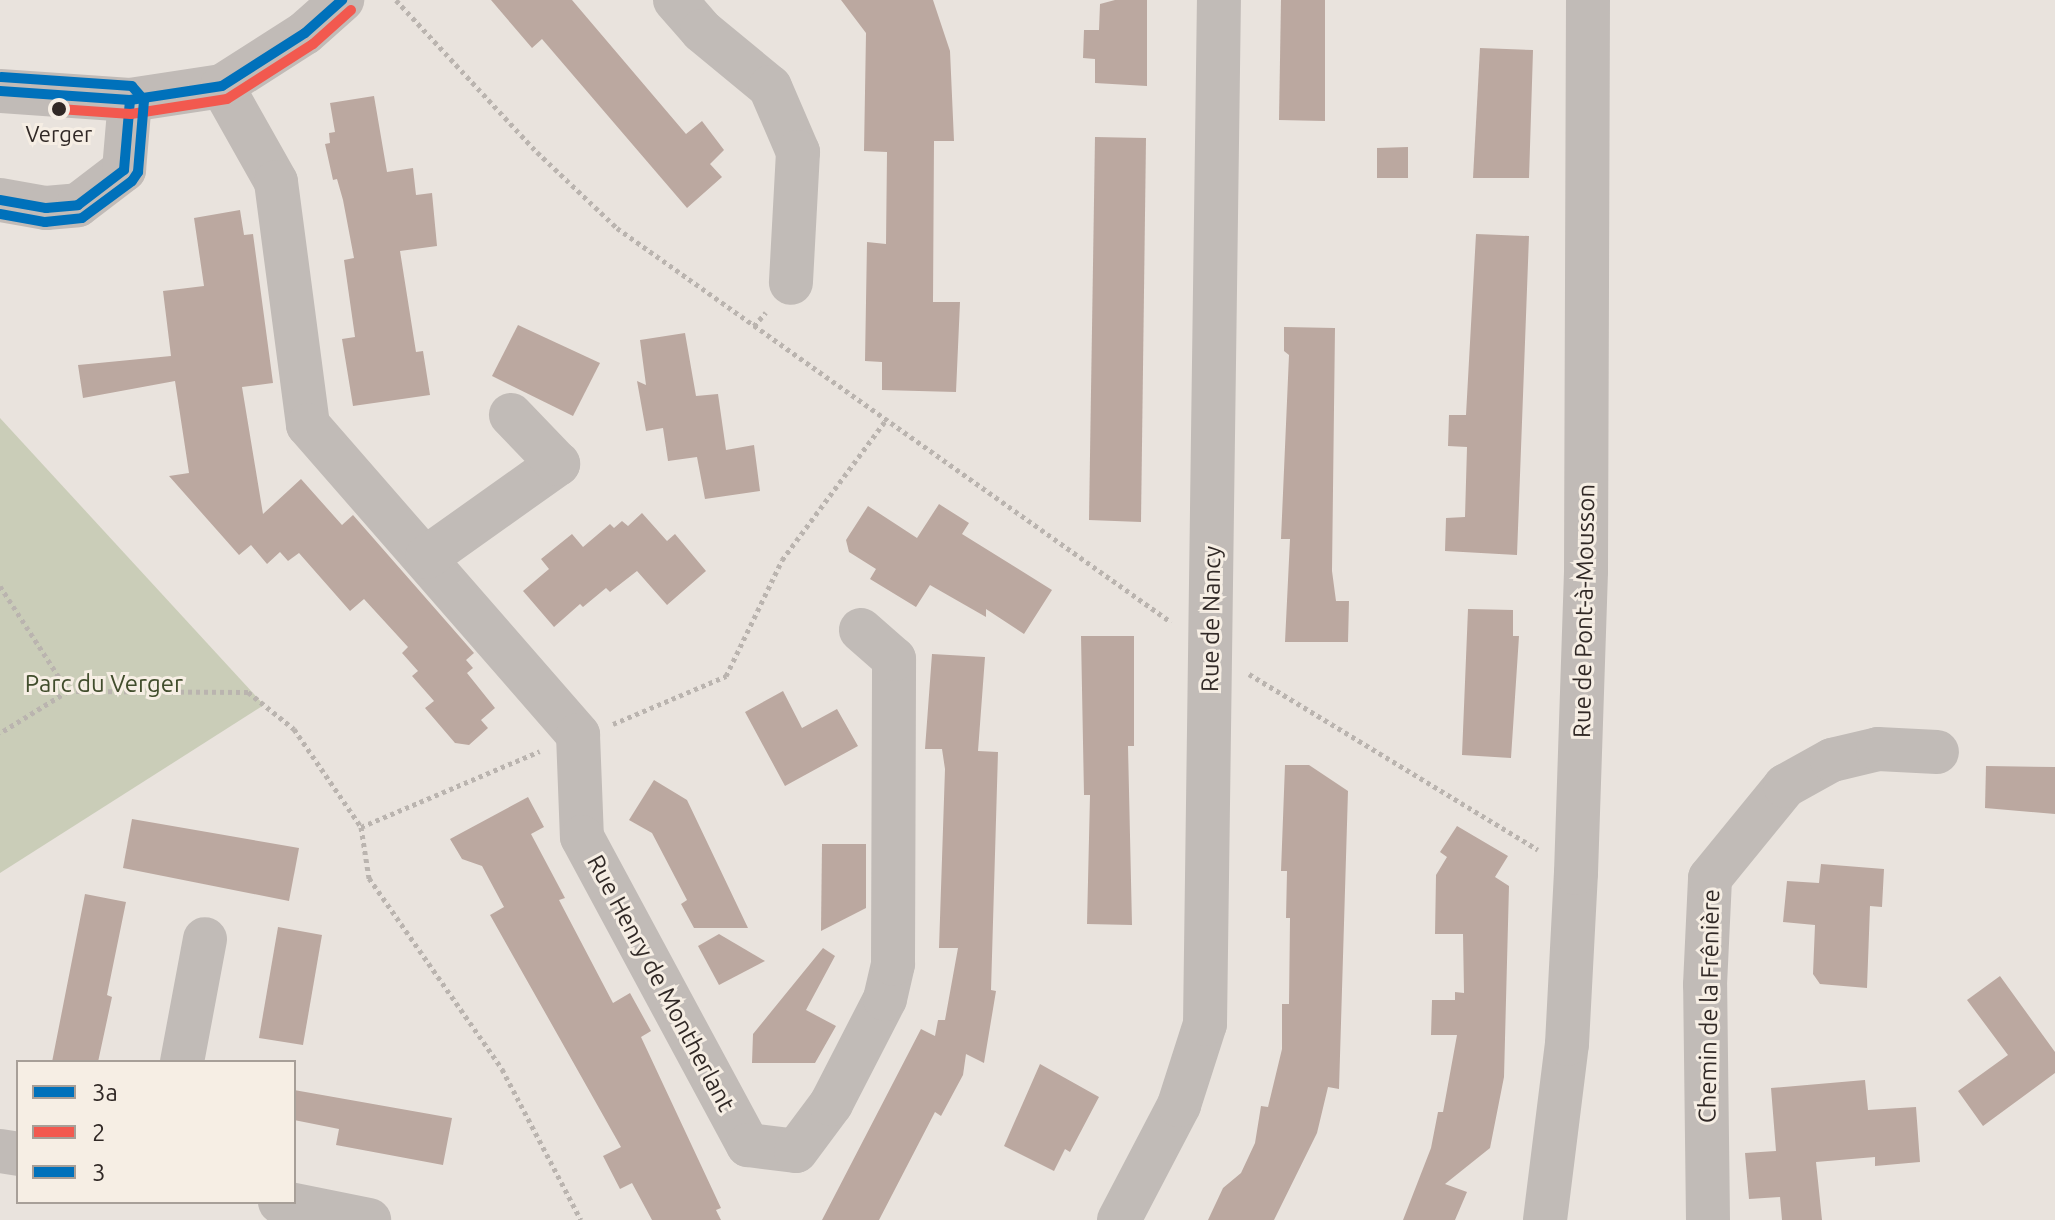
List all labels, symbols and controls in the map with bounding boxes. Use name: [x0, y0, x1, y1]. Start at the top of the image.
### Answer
marker: Verger: [51, 101, 67, 117]
place label: Verger: [26, 121, 92, 147]
street label: Rue de Pont-à-Mousson: [1567, 484, 1601, 738]
street label: Rue de Nancy: [1195, 546, 1227, 692]
park label: Parc du Verger: [25, 670, 183, 698]
street label: Rue Henry de Montherlant: [581, 850, 741, 1116]
street label: Chemin de la Frênière: [1693, 889, 1725, 1123]
legend: [16, 1060, 296, 1204]
text: 3a: [92, 1079, 118, 1106]
text: 2: [92, 1119, 106, 1146]
text: 3: [92, 1159, 106, 1186]

